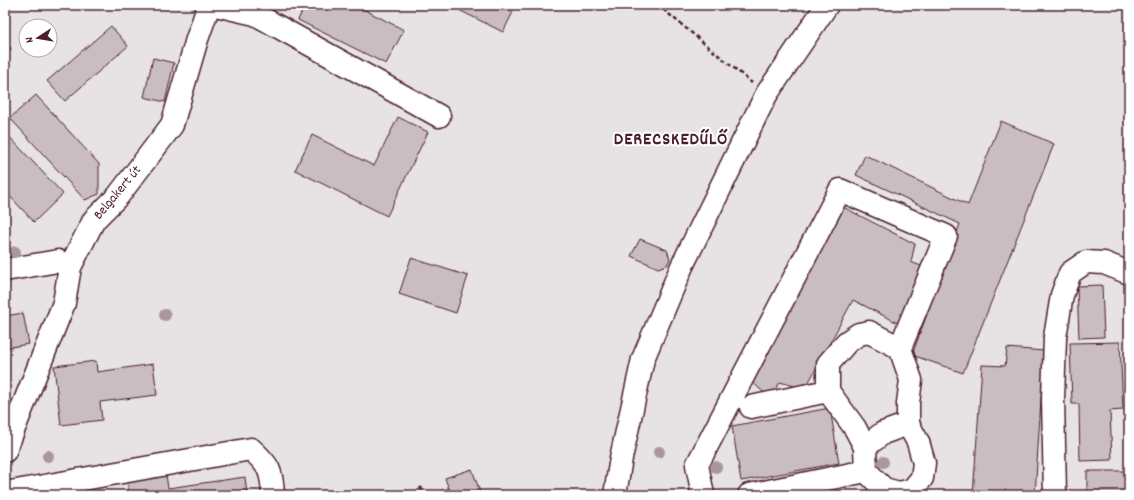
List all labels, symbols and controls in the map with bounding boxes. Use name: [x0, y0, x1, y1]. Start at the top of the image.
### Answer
north arrow: [18, 18, 58, 58]
text: N: [22, 35, 39, 44]
district label: DERECSKEDŰLŐ: [614, 128, 728, 153]
street label: Belgakert út: [89, 161, 147, 225]

